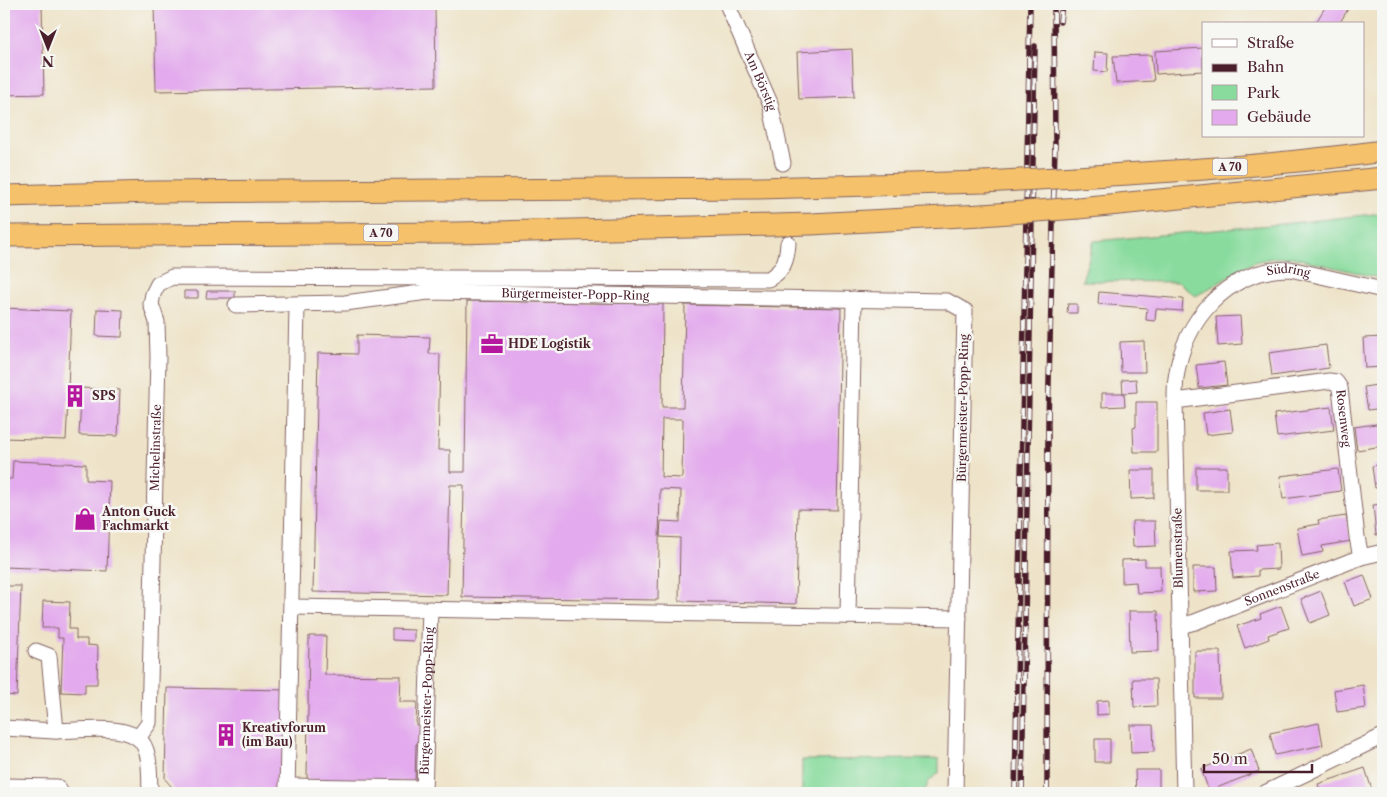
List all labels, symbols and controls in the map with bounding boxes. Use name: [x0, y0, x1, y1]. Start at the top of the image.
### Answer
north arrow: [22, 22, 72, 72]
legend: [1202, 22, 1364, 138]
text: Straße: [1247, 33, 1294, 52]
street label: Am Börstig: [741, 48, 780, 113]
text: N: [42, 52, 54, 70]
text: Bahn: [1247, 57, 1285, 76]
text: Park: [1247, 83, 1281, 102]
text: Gebäude: [1247, 107, 1311, 126]
road number: A 70: [1212, 158, 1248, 176]
road number: A 70: [364, 224, 398, 242]
street label: Südring: [1265, 261, 1313, 281]
street label: Bürgermeister-Popp-Ring: [501, 285, 650, 303]
office icon: HDE Logistik: [479, 331, 505, 357]
street label: Bürgermeister-Popp-Ring: [954, 333, 971, 482]
place label: HDE Logistik: [508, 336, 592, 351]
building icon: SPS: [62, 383, 88, 409]
place label: SPS: [92, 388, 116, 403]
street label: Rosenweg: [1333, 389, 1355, 448]
street label: Michelinstraße: [147, 404, 164, 491]
place label: Anton Guck Fachmarkt: [101, 504, 177, 533]
shop icon: Anton Guck Fachmarkt: [72, 506, 98, 532]
street label: Blumenstraße: [1169, 507, 1186, 588]
street label: Sonnenstraße: [1242, 566, 1322, 609]
street label: Bürgermeister-Popp-Ring: [417, 626, 436, 775]
place label: Kreativforum (im Bau): [242, 720, 326, 749]
building icon: Kreativforum (im Bau): [213, 722, 239, 748]
scale bar: [1204, 742, 1312, 774]
text: 50 m: [1212, 749, 1248, 768]

